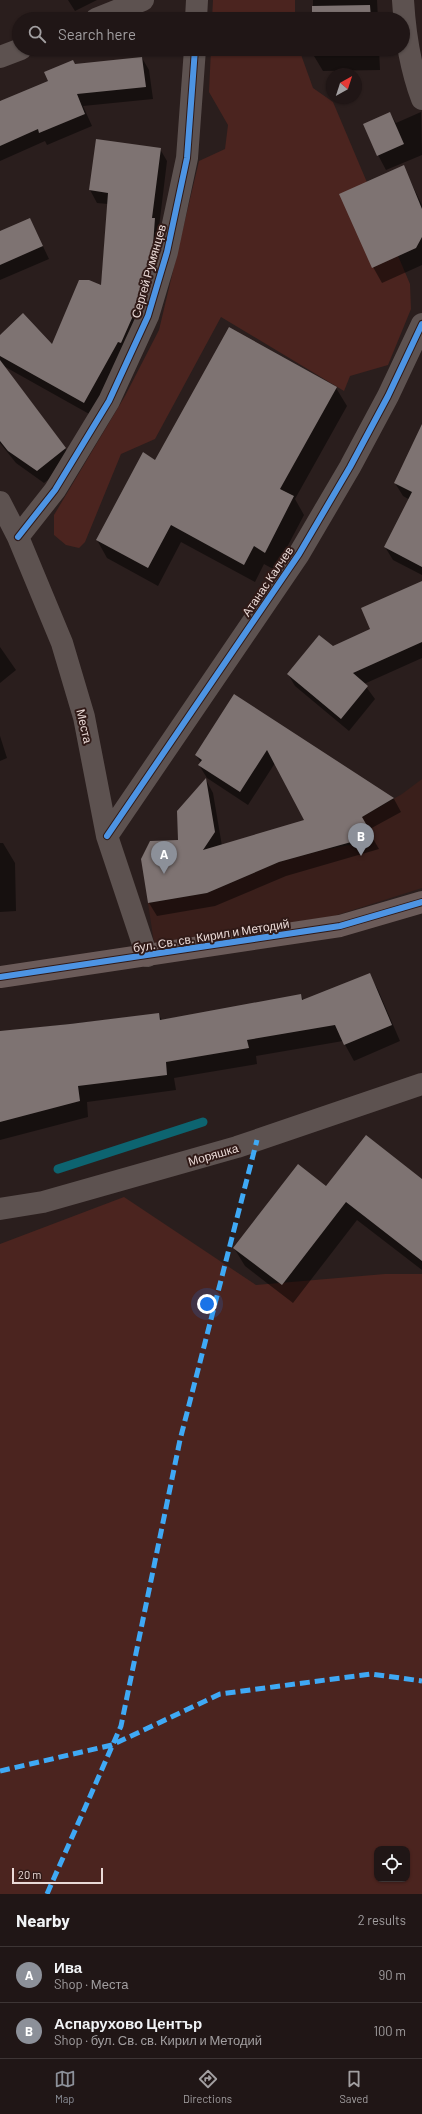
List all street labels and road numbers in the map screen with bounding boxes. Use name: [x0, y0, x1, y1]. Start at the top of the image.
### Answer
street label: Сергей Румянцев: [128, 222, 169, 320]
street label: Атанас Калчев: [238, 543, 296, 619]
street label: Места: [74, 707, 96, 745]
street label: бул. Св. св. Кирил и Методий: [132, 916, 290, 955]
street label: Моряшка: [186, 1140, 240, 1169]

